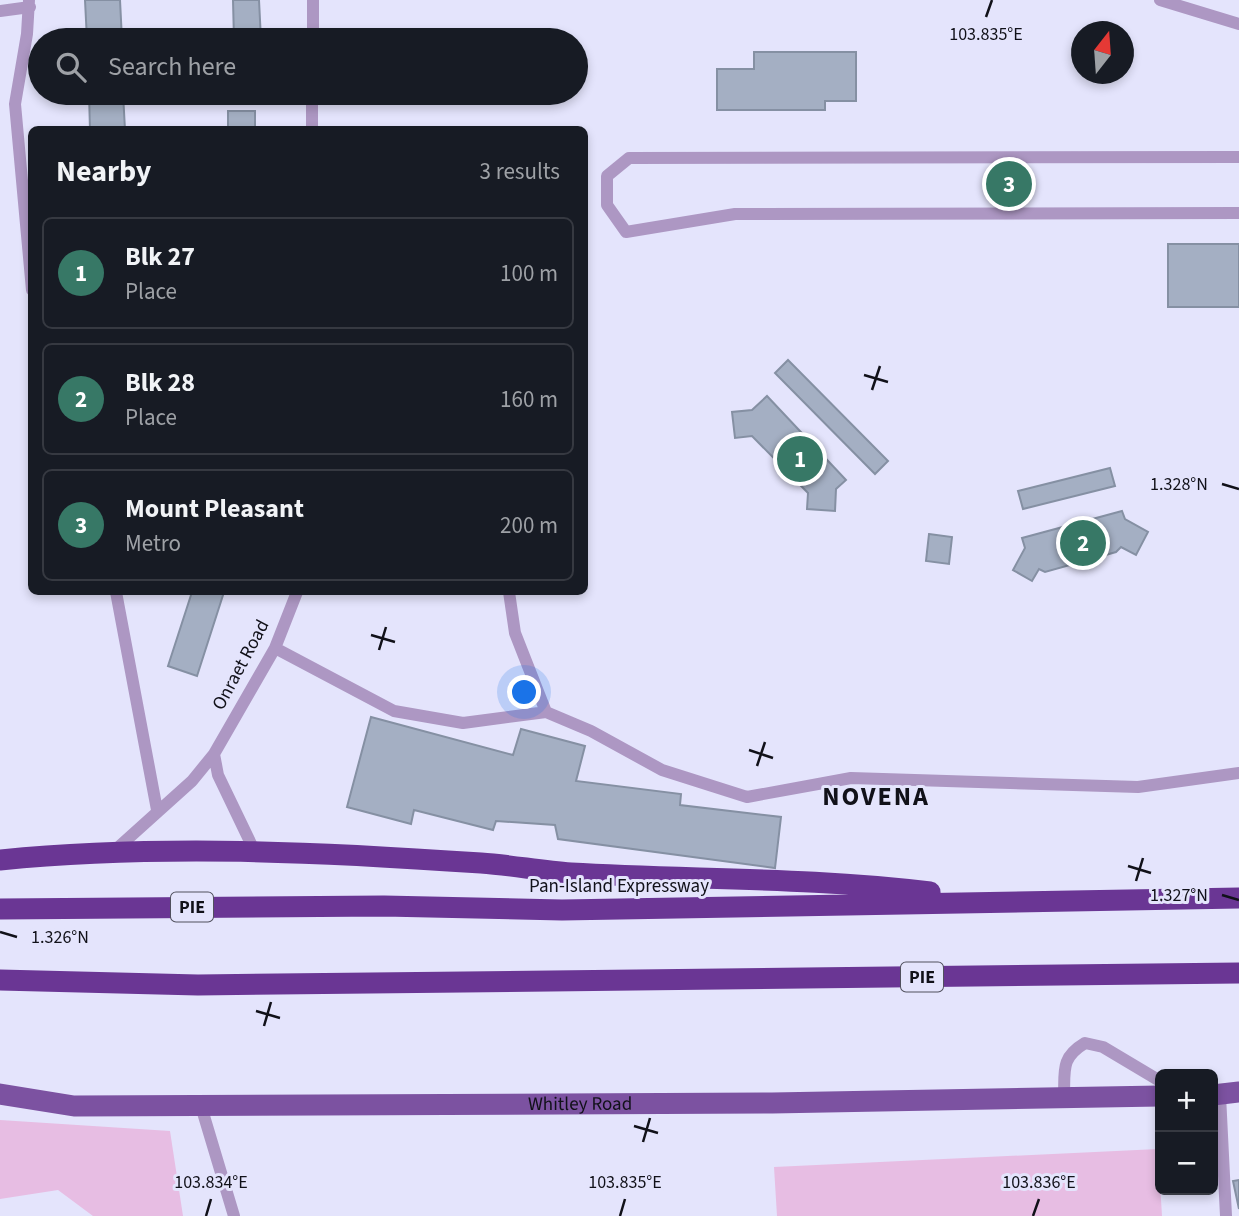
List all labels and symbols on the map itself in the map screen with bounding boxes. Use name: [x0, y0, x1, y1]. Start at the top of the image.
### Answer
north arrow: [1071, 21, 1134, 84]
text: 103.835°E: [949, 22, 1023, 47]
pin: 3: [986, 158, 1032, 210]
pin: 1: [777, 433, 823, 485]
text: 1.328°N: [1150, 472, 1208, 497]
pin: 2: [1060, 517, 1106, 569]
street label: Onraet Road: [206, 615, 276, 715]
your location: [507, 675, 541, 709]
district label: NOVENA: [822, 778, 930, 815]
street label: Pan-Island Expressway: [529, 873, 709, 900]
text: 1.327°N: [1150, 883, 1208, 908]
road number: PIE: [171, 893, 213, 922]
text: 1.326°N: [31, 925, 89, 950]
road number: PIE: [901, 962, 943, 992]
street label: Whitley Road: [528, 1090, 632, 1118]
text: 103.834°E: [174, 1170, 248, 1195]
text: 103.835°E: [588, 1170, 662, 1195]
text: 103.836°E: [1002, 1170, 1076, 1195]

